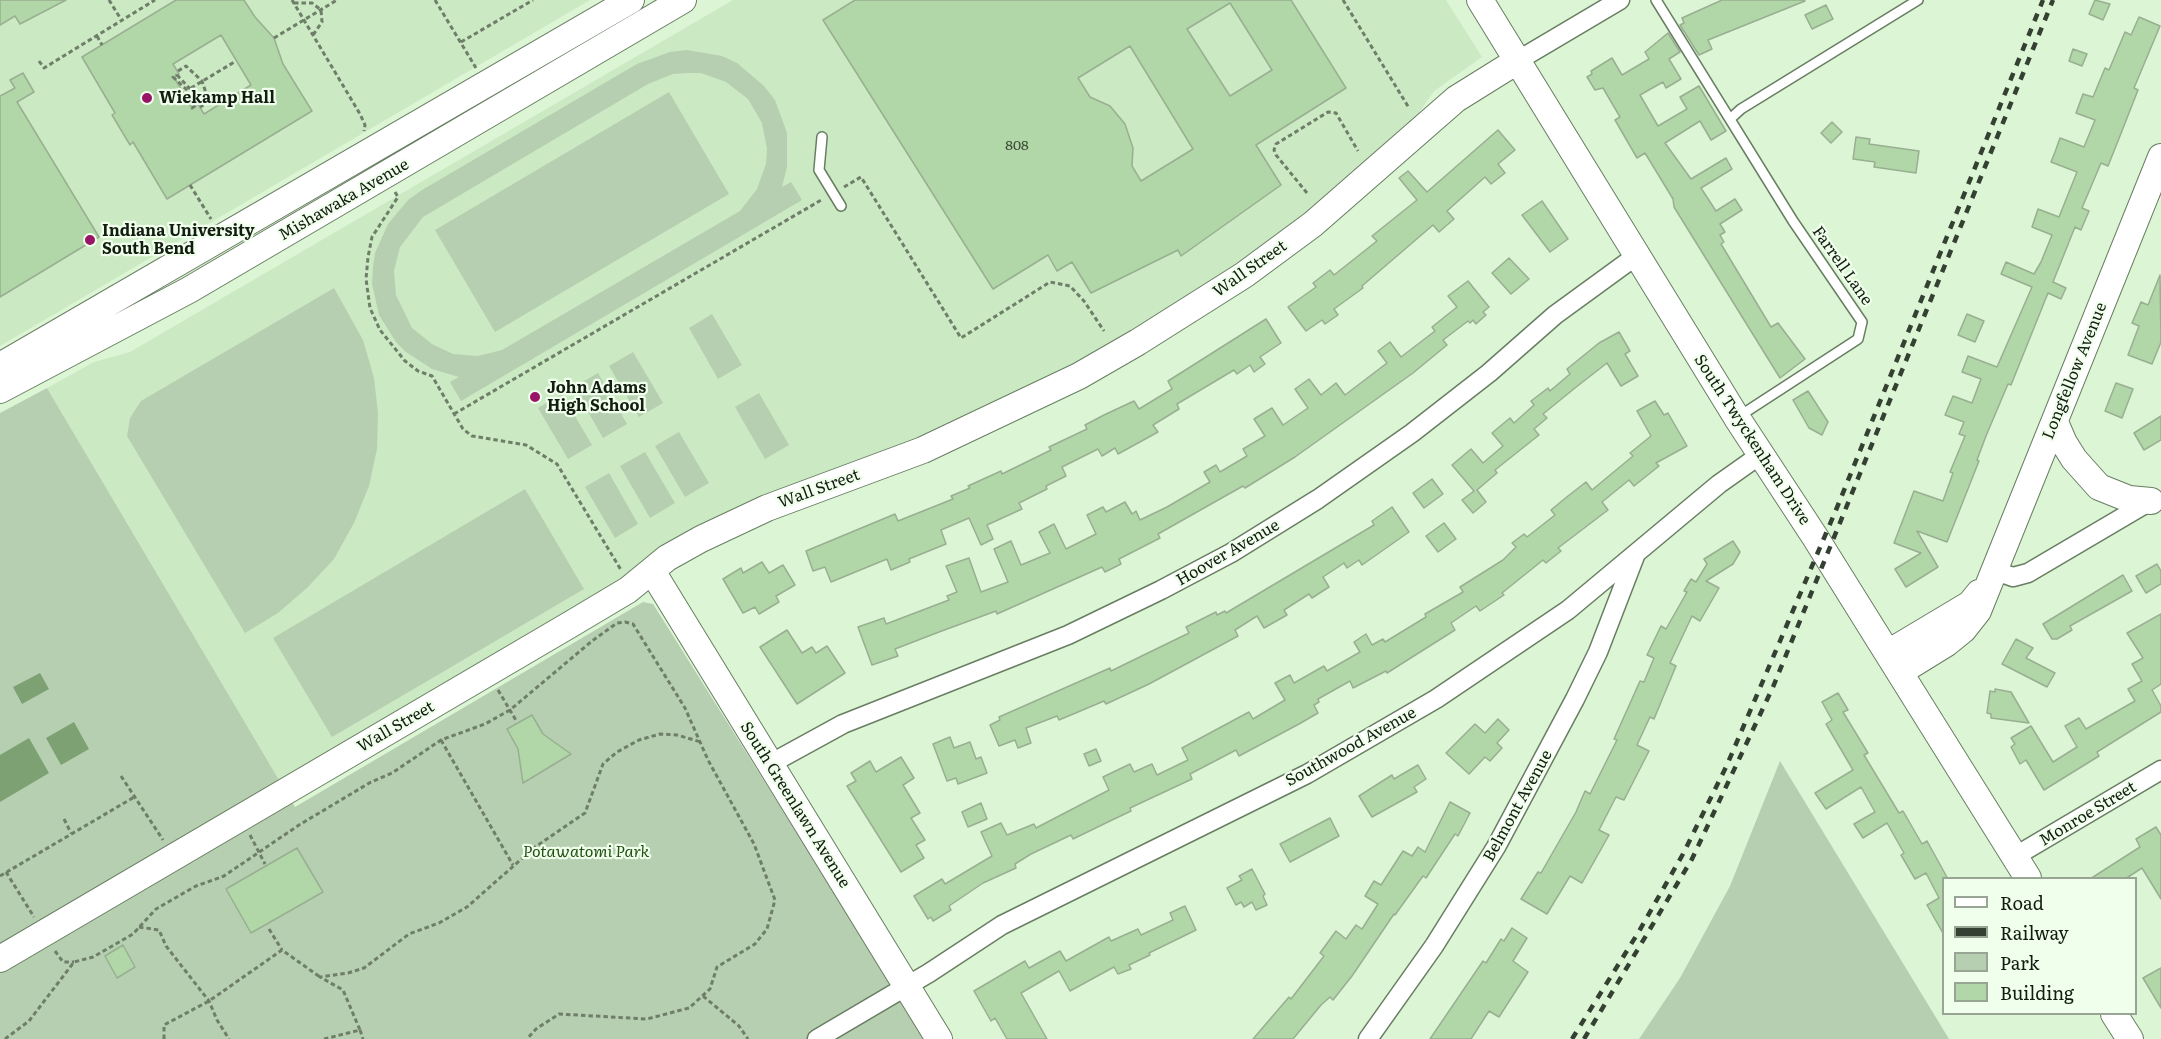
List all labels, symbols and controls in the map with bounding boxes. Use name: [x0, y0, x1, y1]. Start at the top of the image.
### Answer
place label: Wiekamp Hall: [159, 88, 275, 108]
marker: Wiekamp Hall: [140, 91, 154, 105]
house number: 808: [1005, 138, 1029, 154]
street label: Mishawaka Avenue: [276, 155, 412, 245]
place label: Indiana University South Bend: [102, 221, 255, 259]
street label: Farrell Lane: [1808, 223, 1876, 309]
marker: Indiana University South Bend: [83, 233, 97, 247]
street label: Wall Street: [1209, 237, 1291, 301]
street label: Longfellow Avenue: [2039, 300, 2111, 442]
street label: South Twyckenham Drive: [1690, 351, 1814, 529]
place label: John Adams High School: [547, 378, 646, 416]
marker: John Adams High School: [528, 390, 542, 404]
street label: Wall Street: [776, 465, 862, 513]
street label: Hoover Avenue: [1173, 516, 1283, 590]
street label: Wall Street: [354, 697, 438, 757]
street label: Southwood Avenue: [1282, 703, 1420, 791]
street label: South Greenlawn Avenue: [736, 718, 854, 892]
street label: Belmont Avenue: [1479, 747, 1557, 865]
street label: Monroe Street: [2036, 778, 2140, 850]
park label: Potawatomi Park: [523, 842, 649, 862]
legend: [1942, 877, 2137, 1015]
text: Road: [2000, 889, 2044, 916]
text: Railway: [2000, 919, 2069, 946]
text: Park: [2000, 949, 2039, 976]
text: Building: [2000, 979, 2074, 1006]

